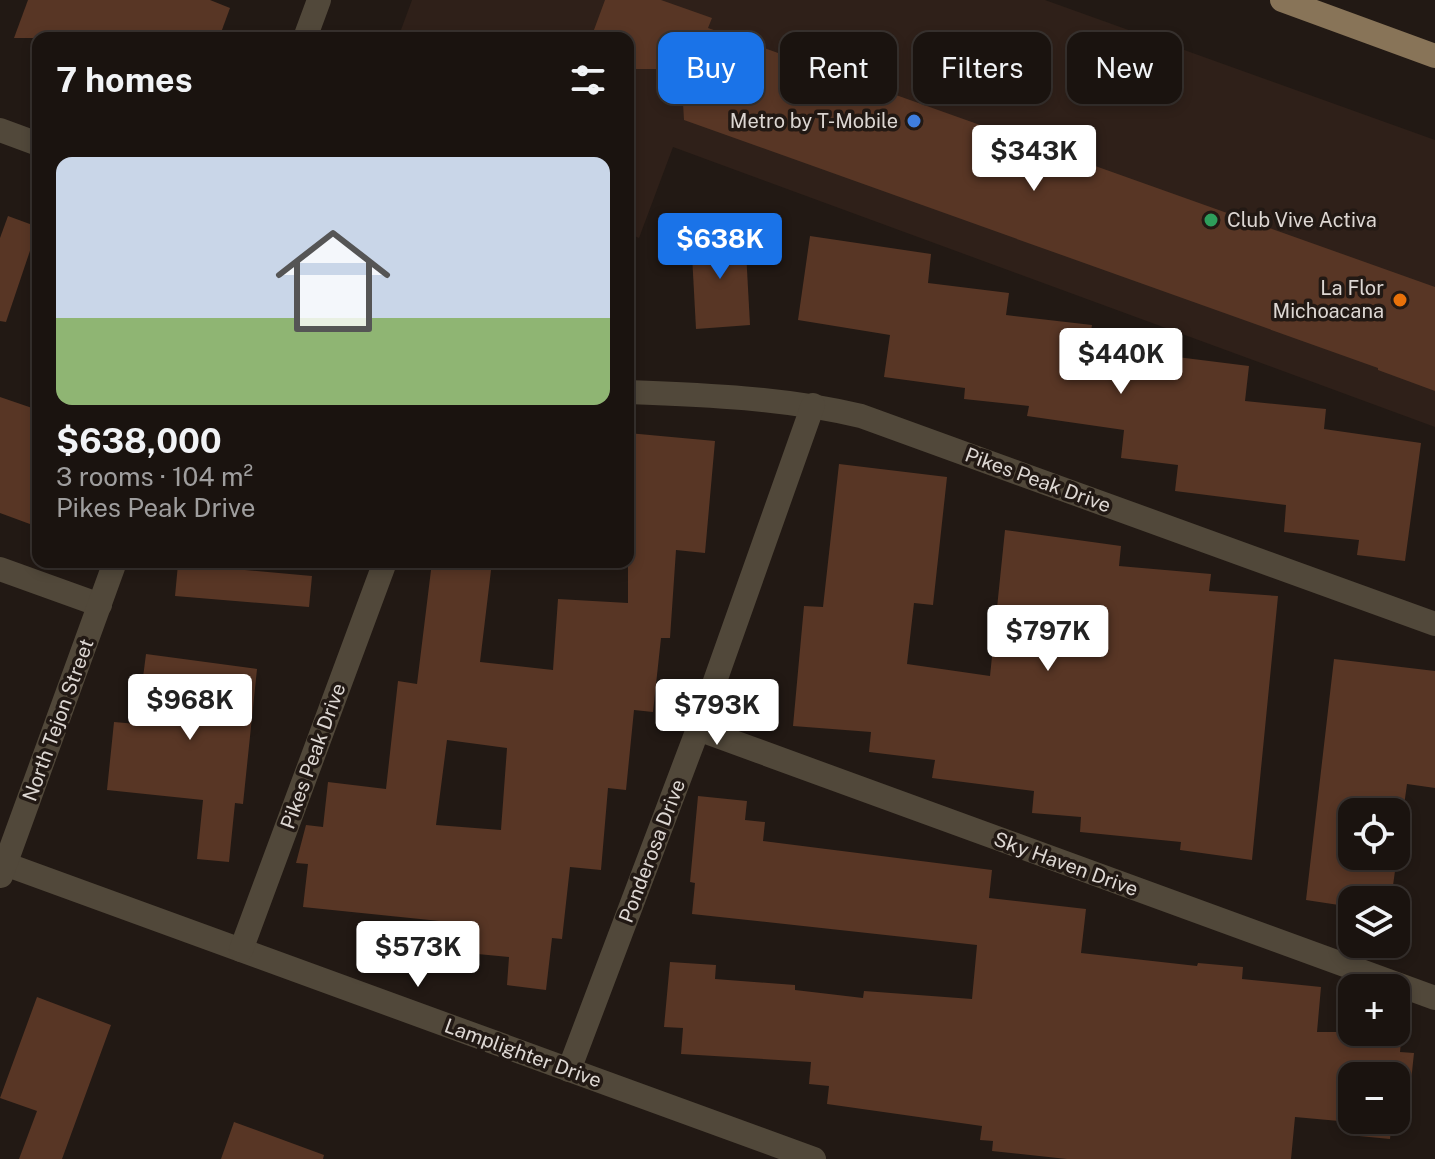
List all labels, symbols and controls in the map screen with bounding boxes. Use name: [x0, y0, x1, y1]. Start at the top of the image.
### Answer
chip: Buy: [658, 32, 764, 104]
chip: Rent: [780, 32, 897, 104]
chip: Filters: [913, 32, 1051, 104]
chip: New: [1067, 32, 1182, 104]
icon: filters: [566, 58, 610, 102]
text: 7 homes: [56, 60, 193, 100]
place label: Metro by T-Mobile: [730, 109, 898, 133]
marker: Metro by T-Mobile: [905, 112, 923, 130]
pin: $343K: [978, 125, 1090, 193]
text: $343K: [990, 135, 1078, 166]
place label: Club Vive Activa: [1227, 208, 1377, 232]
icon: home: [261, 209, 405, 353]
marker: Club Vive Activa: [1202, 211, 1220, 229]
pin: $638K: [664, 213, 776, 281]
text: $638K: [676, 223, 764, 254]
place label: La Flor Michoacana: [1272, 276, 1384, 323]
marker: La Flor Michoacana: [1391, 291, 1409, 309]
pin: $440K: [1065, 328, 1177, 396]
text: $440K: [1077, 338, 1165, 369]
text: $638,000: [56, 421, 222, 461]
street label: Pikes Peak Drive: [962, 442, 1114, 518]
text: 3 rooms · 104 m²: [56, 461, 253, 492]
text: Pikes Peak Drive: [56, 492, 256, 523]
pin: $797K: [992, 605, 1104, 673]
text: $797K: [1005, 615, 1091, 646]
street label: North Tejon Street: [17, 635, 99, 805]
pin: $968K: [134, 674, 246, 742]
pin: $793K: [661, 679, 773, 747]
street label: Pikes Peak Drive: [275, 680, 351, 832]
text: $968K: [146, 684, 234, 715]
text: $793K: [674, 689, 760, 720]
street label: Ponderosa Drive: [614, 776, 690, 926]
map controls: [1338, 798, 1410, 1134]
button: locate: [1338, 798, 1410, 870]
street label: Sky Haven Drive: [991, 827, 1141, 901]
button: layers: [1338, 886, 1410, 958]
pin: $573K: [362, 921, 474, 989]
text: $573K: [374, 931, 462, 962]
button: +: [1338, 974, 1410, 1046]
street label: Lamplighter Drive: [441, 1013, 605, 1093]
button: −: [1338, 1062, 1410, 1134]

